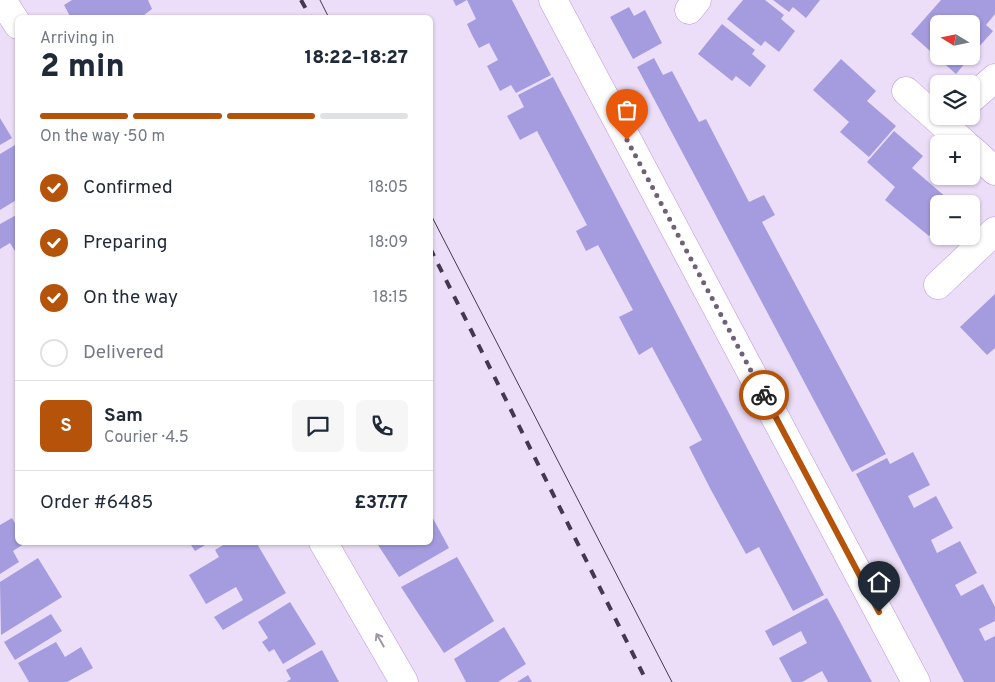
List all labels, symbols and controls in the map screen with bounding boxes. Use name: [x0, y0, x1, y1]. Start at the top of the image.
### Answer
north arrow: [930, 15, 980, 65]
map controls: [930, 15, 980, 245]
text: Arriving in: [40, 29, 115, 49]
text: 18:22–18:27: [304, 46, 408, 70]
text: 2 min: [40, 48, 125, 88]
button: layers: [930, 75, 980, 125]
pin: [606, 89, 648, 140]
icon: bag: [613, 96, 641, 124]
text: On the way · 50 m: [40, 127, 165, 147]
button: +: [930, 135, 980, 185]
icon: check: [40, 174, 68, 202]
text: Confirmed: [83, 176, 173, 200]
text: 18:05: [368, 178, 408, 198]
button: −: [930, 195, 980, 245]
icon: check: [40, 229, 68, 257]
text: Preparing: [83, 231, 167, 255]
text: 18:09: [369, 233, 408, 253]
icon: check: [40, 284, 68, 312]
text: On the way: [83, 286, 178, 310]
text: 18:15: [373, 288, 408, 308]
text: Delivered: [83, 341, 164, 365]
courier: [739, 370, 789, 420]
icon: bike: [750, 381, 778, 409]
button: chat: [292, 400, 344, 452]
button: phone: [356, 400, 408, 452]
text: Sam: [104, 404, 143, 428]
text: S: [60, 414, 72, 438]
text: Courier · 4.5: [104, 428, 189, 448]
text: Order #6485: [40, 491, 153, 515]
text: £37.77: [354, 491, 408, 515]
pin: [858, 561, 900, 612]
icon: home: [865, 568, 893, 596]
one-way arrow: [374, 633, 384, 647]

